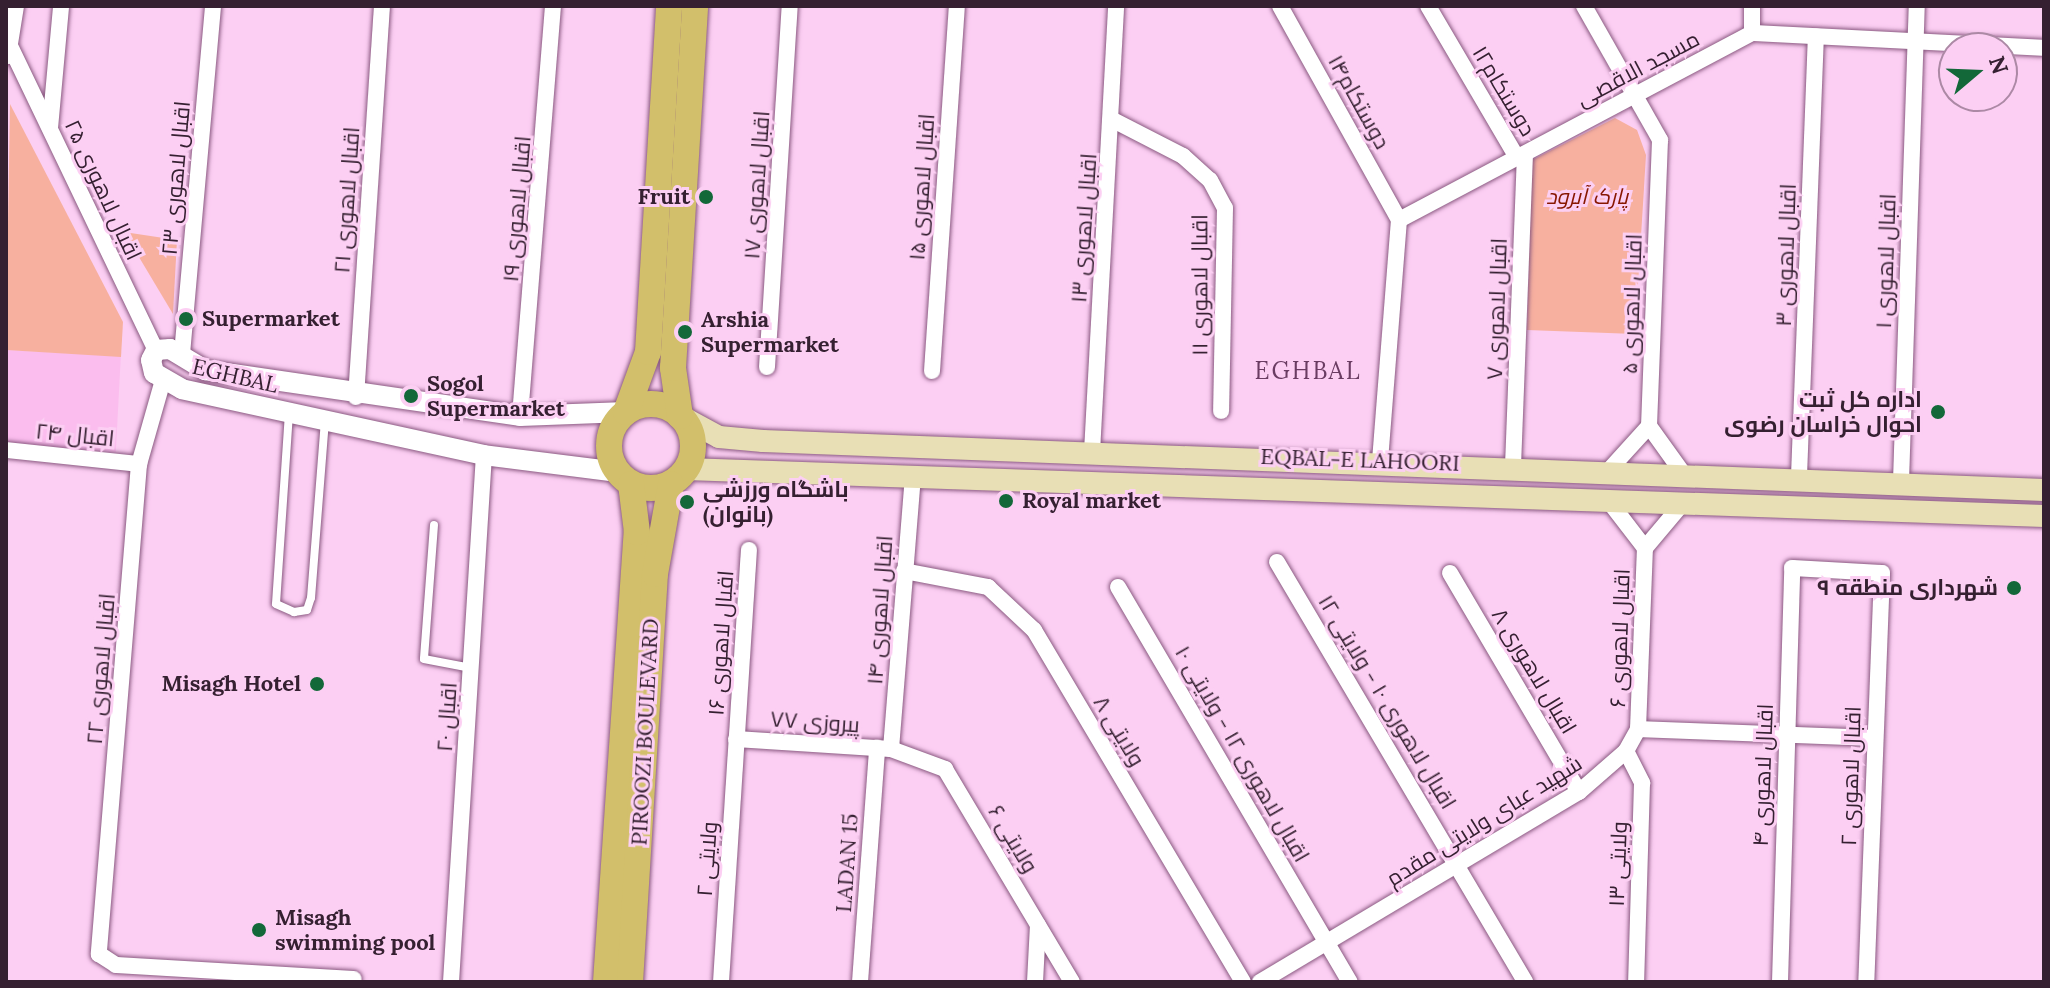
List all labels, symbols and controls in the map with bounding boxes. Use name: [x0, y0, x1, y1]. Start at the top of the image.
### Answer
street label: مسجد الاقصی: [1572, 26, 1704, 112]
north arrow: [1938, 32, 2018, 112]
street label: دوستکام۱۲: [1467, 41, 1541, 141]
street label: دوستکام۱۴: [1322, 50, 1396, 154]
text: N: [1983, 52, 2015, 77]
street label: اقبال لاهوری ۲۳: [156, 100, 196, 256]
street label: اقبال لاهوری ۱۷: [739, 110, 775, 260]
street label: اقبال لاهوری ۱۵: [904, 113, 940, 261]
street label: اقبال لاهوری ۲۵: [59, 116, 147, 264]
street label: اقبال لاهوری ۲۱: [329, 126, 365, 274]
street label: اقبال لاهوری ۱۹: [497, 135, 537, 283]
street label: اقبال لاهوری ۱۳: [1066, 152, 1102, 304]
street label: اقبال لاهوری ۳: [1770, 183, 1802, 327]
place label: Fruit: [637, 184, 690, 210]
park label: پارک آبرود: [1546, 184, 1628, 210]
marker: Fruit: [697, 188, 715, 206]
street label: اقبال لاهوری ۱: [1870, 193, 1902, 329]
street label: اقبال لاهوری ۱۱: [1187, 214, 1213, 356]
street label: اقبال لاهوری ۵: [1616, 233, 1648, 375]
street label: اقبال لاهوری ۷: [1481, 238, 1513, 380]
place label: Supermarket: [202, 306, 340, 332]
place label: Arshia Supermarket: [701, 306, 839, 358]
marker: Supermarket: [177, 310, 195, 328]
marker: Arshia Supermarket: [676, 323, 694, 341]
street label: EGHBAL: [190, 353, 280, 399]
district label: EGHBAL: [1254, 357, 1362, 385]
place label: Sogol Supermarket: [427, 370, 565, 422]
place label: اداره کل ثبت احوال خراسان رضوی: [1724, 386, 1922, 438]
marker: Sogol Supermarket: [402, 387, 420, 405]
marker: اداره کل ثبت احوال خراسان رضوی: [1929, 403, 1947, 421]
street label: اقبال ۲۴: [34, 418, 116, 452]
street label: EQBAL-E LAHOORI: [1260, 443, 1460, 477]
place label: باشگاه ورزشی (بانوان): [703, 476, 849, 528]
place label: Royal market: [1022, 488, 1161, 514]
marker: Royal market: [997, 492, 1015, 510]
marker: باشگاه ورزشی (بانوان): [678, 493, 696, 511]
street label: اقبال لاهوری ۱۴: [862, 534, 898, 686]
street label: اقبال لاهوری ۶: [1604, 568, 1636, 708]
street label: اقبال لاهوری ۱۶: [703, 569, 739, 717]
place label: شهرداری منطقه ۹: [1817, 575, 1998, 601]
marker: شهرداری منطقه ۹: [2005, 579, 2023, 597]
street label: اقبال لاهوری ۱۰ - ولایتی ۱۲: [1313, 590, 1461, 814]
street label: اقبال لاهوری ۲۲: [81, 592, 121, 746]
street label: اقبال لاهوری ۸: [1486, 603, 1582, 739]
street label: PIROOZI BOULEVARD: [626, 618, 664, 846]
street label: اقبال لاهوری ۱۲ - ولایتی ۱۰: [1169, 641, 1315, 867]
place label: Misagh Hotel: [161, 671, 301, 697]
marker: Misagh Hotel: [308, 675, 326, 693]
street label: اقبال ۲۰: [431, 681, 463, 753]
street label: ولایتی ۸: [1088, 691, 1150, 771]
street label: اقبال لاهوری ۴: [1747, 703, 1779, 847]
street label: پیروزی ۷۷: [769, 706, 861, 738]
street label: اقبال لاهوری ۲: [1835, 706, 1867, 846]
street label: شهید عبای ولایتی مقدم: [1381, 750, 1587, 892]
street label: ولایتی ۶: [983, 800, 1043, 878]
street label: LADAN 15: [830, 813, 864, 913]
street label: ولایتی ۲: [691, 821, 723, 897]
street label: ولایتی ۱۳: [1603, 821, 1633, 907]
place label: Misagh swimming pool: [275, 904, 435, 956]
marker: Misagh swimming pool: [250, 921, 268, 939]

